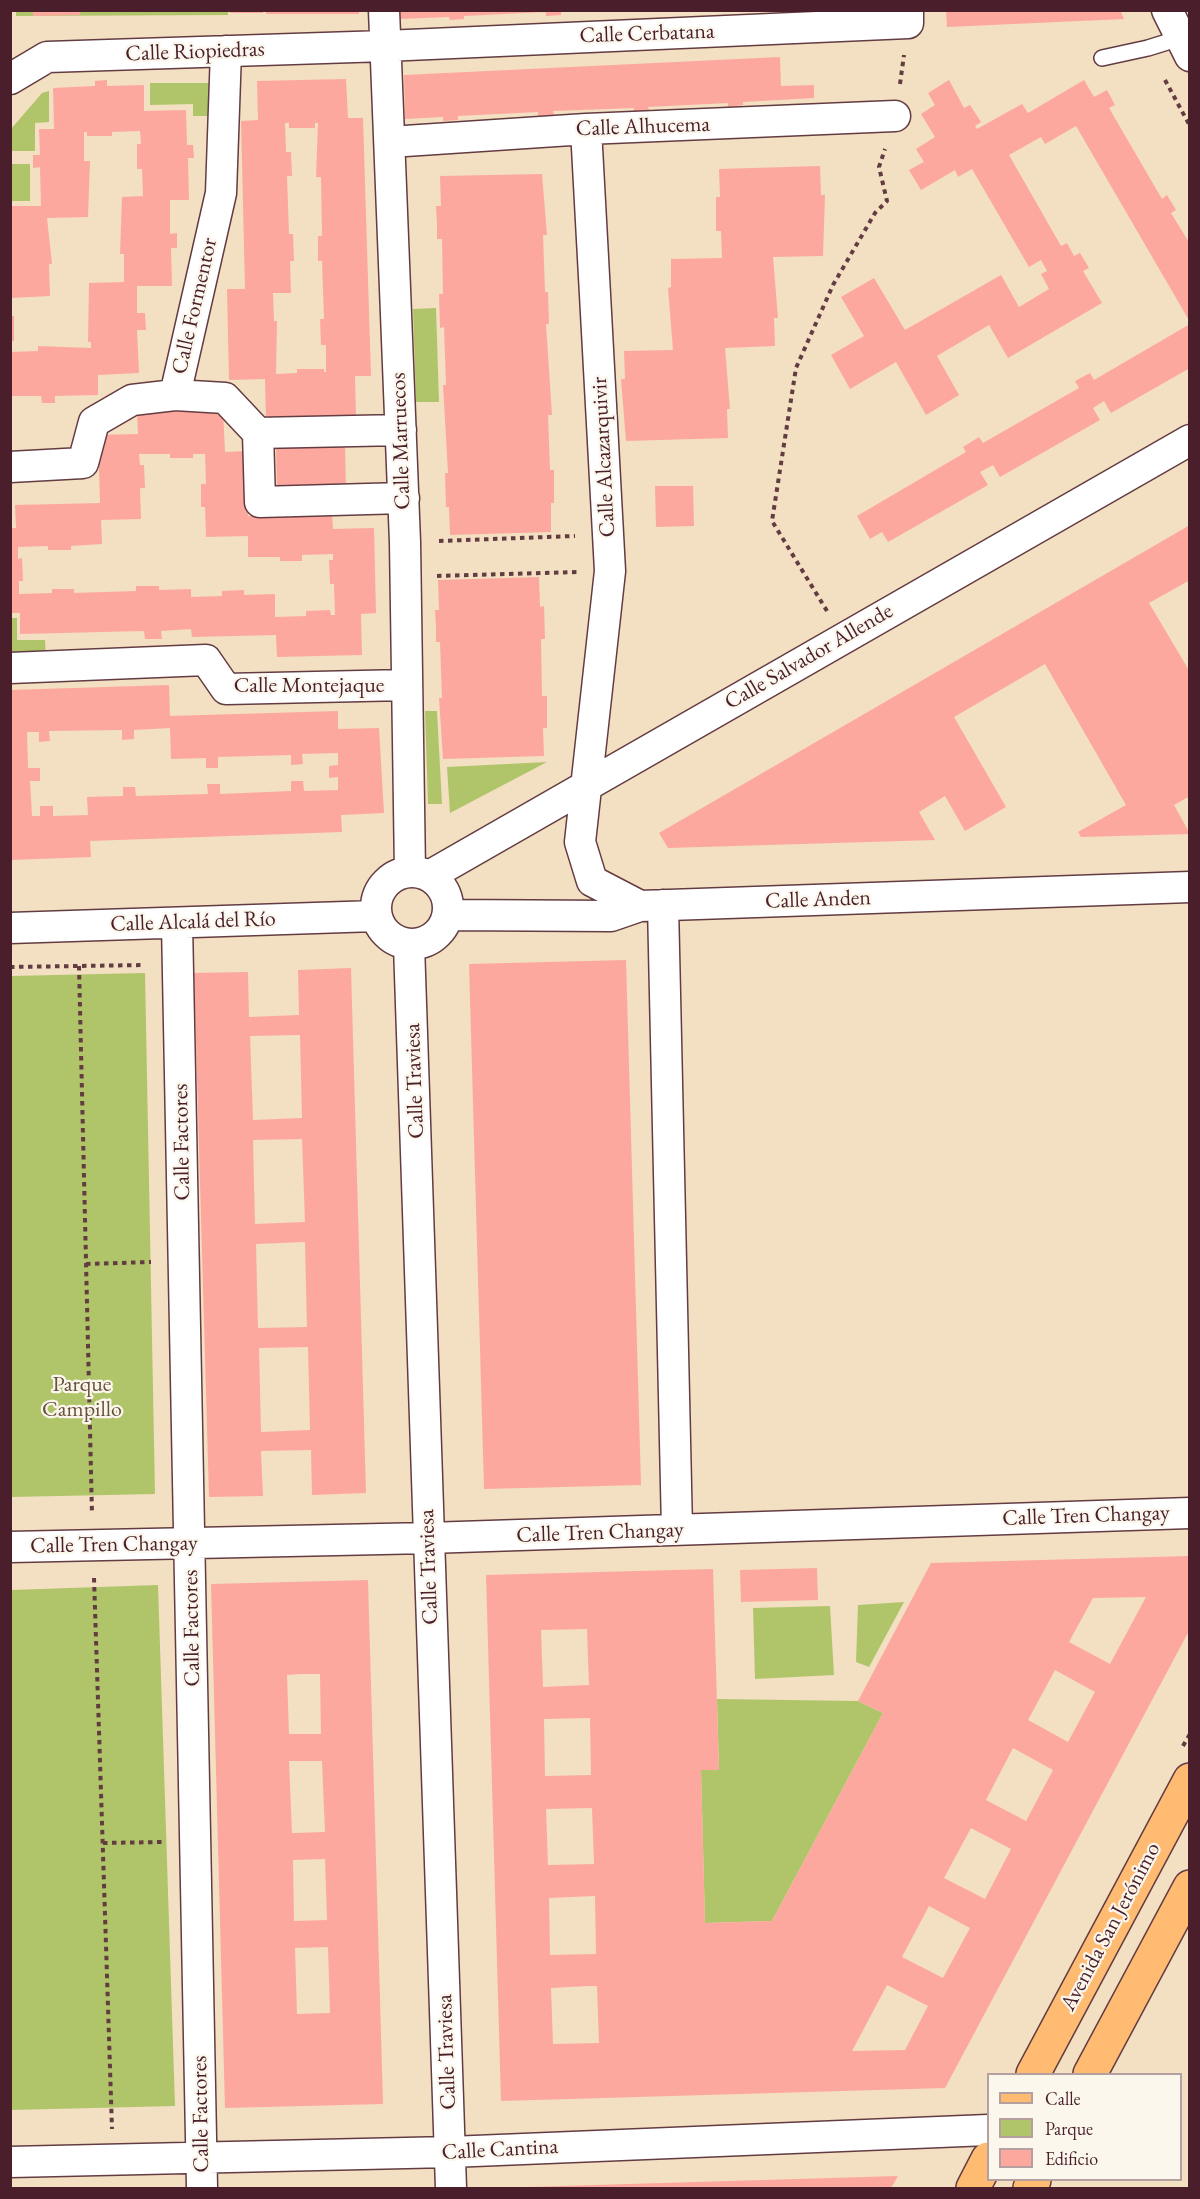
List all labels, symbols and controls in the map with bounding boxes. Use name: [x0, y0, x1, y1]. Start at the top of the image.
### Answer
street label: Calle Cerbatana: [579, 18, 715, 50]
street label: Calle Riopiedras: [125, 36, 265, 68]
street label: Calle Alhucema: [575, 111, 711, 143]
street label: Calle Formentor: [166, 235, 224, 377]
street label: Calle Marruecos: [385, 372, 417, 510]
street label: Calle Alcazarquivir: [587, 376, 621, 538]
street label: Calle Salvador Allende: [720, 598, 898, 716]
street label: Calle Montejaque: [234, 673, 384, 699]
street label: Calle Anden: [765, 885, 871, 915]
street label: Calle Alcalá del Río: [110, 906, 276, 938]
street label: Calle Traviesa: [400, 1023, 430, 1139]
street label: Calle Factores: [168, 1083, 196, 1201]
park label: Parque Campillo: [42, 1372, 122, 1424]
street label: Calle Tren Changay: [1002, 1500, 1170, 1532]
street label: Calle Traviesa: [414, 1509, 444, 1625]
street label: Calle Tren Changay: [516, 1517, 684, 1549]
street label: Calle Tren Changay: [30, 1530, 198, 1560]
street label: Calle Factores: [178, 1569, 206, 1687]
street label: Avenida San Jerónimo: [1055, 1838, 1167, 2016]
street label: Calle Traviesa: [432, 1994, 462, 2110]
street label: Calle Factores: [187, 2055, 215, 2173]
legend: [987, 2073, 1182, 2181]
text: Calle: [1045, 2087, 1081, 2110]
text: Parque: [1045, 2117, 1093, 2140]
street label: Calle Cantina: [441, 2134, 559, 2166]
text: Edificio: [1045, 2147, 1098, 2170]

